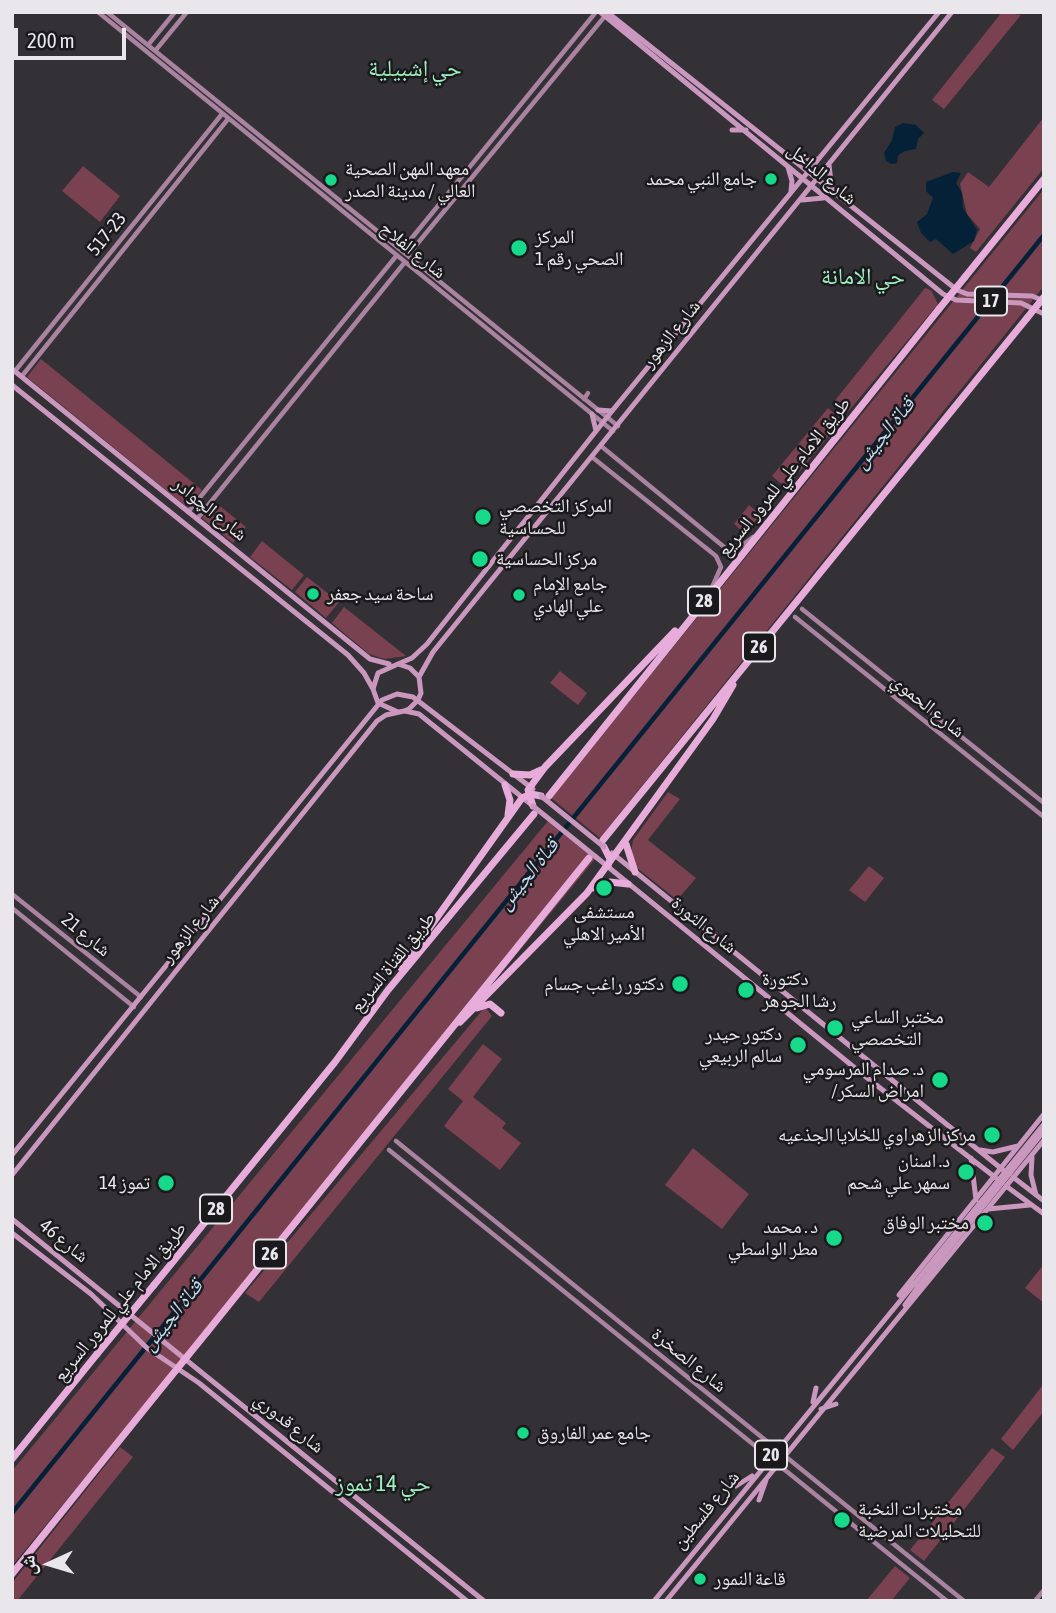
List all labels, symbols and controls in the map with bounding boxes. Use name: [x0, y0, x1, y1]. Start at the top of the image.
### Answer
scale bar: [18, 14, 130, 58]
text: 200 m: [27, 28, 75, 52]
district label: حي إشبيلية: [368, 55, 462, 83]
street label: شارع الداخل: [782, 138, 862, 210]
place label: معهد المهن الصحية العالي / مدينة الصدر: [345, 158, 476, 202]
place label: جامع النبي محمد: [646, 168, 757, 190]
marker: جامع النبي محمد: [763, 171, 779, 187]
marker: معهد المهن الصحية العالي / مدينة الصدر: [323, 172, 339, 188]
street label: 517-23: [83, 208, 131, 260]
street label: شارع الفلاح: [375, 217, 451, 283]
place label: المركز الصحي رقم 1: [535, 226, 624, 270]
marker: المركز الصحي رقم 1: [509, 238, 529, 258]
district label: حي الامانة: [821, 263, 905, 291]
road number: 17: [975, 286, 1007, 316]
street label: شارع الزهور: [637, 295, 705, 373]
water label: قناة الجيش: [848, 392, 920, 474]
street label: طريق الامام علي للمرور السريع: [713, 393, 855, 561]
street label: شارع الچوادر: [168, 472, 252, 546]
place label: المركز التخصصي للحساسية: [499, 495, 612, 539]
marker: المركز التخصصي للحساسية: [473, 507, 493, 527]
place label: مركز الحساسية: [496, 548, 597, 570]
marker: مركز الحساسية: [470, 549, 490, 569]
place label: جامع الإمام علي الهادي: [533, 573, 607, 617]
place label: ساحة سيد جعفر: [327, 583, 434, 605]
marker: ساحة سيد جعفر: [305, 586, 321, 602]
road number: 28: [688, 586, 720, 616]
marker: جامع الإمام علي الهادي: [511, 587, 527, 603]
road number: 26: [743, 632, 775, 662]
street label: شارع الحموي: [886, 669, 970, 743]
water label: قناة الجيش: [492, 833, 564, 915]
marker: مستشفى الأمير الاهلي: [594, 878, 614, 898]
street label: شارع الزهور: [156, 890, 224, 968]
street label: شارع الثورة: [666, 892, 742, 958]
place label: مستشفى الأمير الاهلي: [563, 901, 645, 945]
street label: طريق القناة السريع: [346, 907, 440, 1017]
street label: شارع 21: [57, 908, 115, 962]
place label: دكتورة رشا الجوهر: [762, 968, 837, 1012]
place label: دكتور راغب جسام: [544, 973, 664, 995]
marker: دكتور راغب جسام: [670, 974, 690, 994]
marker: دكتورة رشا الجوهر: [736, 980, 756, 1000]
place label: مختبر الساعي التخصصي: [851, 1006, 944, 1050]
marker: مختبر الساعي التخصصي: [825, 1018, 845, 1038]
place label: دكتور حيدر سالم الربيعي: [699, 1023, 782, 1067]
marker: دكتور حيدر سالم الربيعي: [788, 1035, 808, 1055]
place label: د. صدام المرسومي /امراض السكر: [803, 1058, 924, 1102]
marker: د. صدام المرسومي /امراض السكر: [930, 1070, 950, 1090]
place label: مركز الزهراوي للخلايا الجذعيه: [778, 1124, 976, 1146]
marker: مركز الزهراوي للخلايا الجذعيه: [982, 1125, 1002, 1145]
place label: د. اسنان سمهر علي شحم: [847, 1150, 950, 1194]
marker: د. اسنان سمهر علي شحم: [956, 1162, 976, 1182]
place label: 14 تموز: [99, 1172, 150, 1194]
marker: 14 تموز: [156, 1173, 176, 1193]
road number: 28: [200, 1194, 232, 1224]
place label: مختبر الوفاق: [882, 1212, 969, 1234]
marker: مختبر الوفاق: [975, 1213, 995, 1233]
street label: شارع 46: [35, 1214, 93, 1268]
place label: د . محمد مطر الواسطي: [728, 1216, 818, 1260]
street label: طريق الامام علي للمرور السريع: [49, 1218, 191, 1386]
marker: د . محمد مطر الواسطي: [824, 1228, 844, 1248]
road number: 26: [254, 1240, 286, 1268]
water label: قناة الجيش: [136, 1274, 208, 1356]
street label: شارع الصخرة: [647, 1323, 731, 1397]
street label: شارع قدوري: [249, 1388, 329, 1458]
place label: جامع عمر الفاروق: [537, 1422, 651, 1444]
marker: جامع عمر الفاروق: [515, 1425, 531, 1441]
road number: 20: [755, 1440, 787, 1470]
street label: شارع فلسطين: [668, 1466, 744, 1554]
district label: حي 14 تموز: [335, 1470, 431, 1498]
place label: مختبرات النخبة للتحليلات المرضية: [858, 1498, 981, 1542]
marker: مختبرات النخبة للتحليلات المرضية: [832, 1510, 852, 1530]
north arrow: [14, 1529, 84, 1599]
text: ش: [16, 1555, 40, 1576]
place label: قاعة النمور: [714, 1568, 786, 1590]
marker: قاعة النمور: [692, 1571, 708, 1587]

